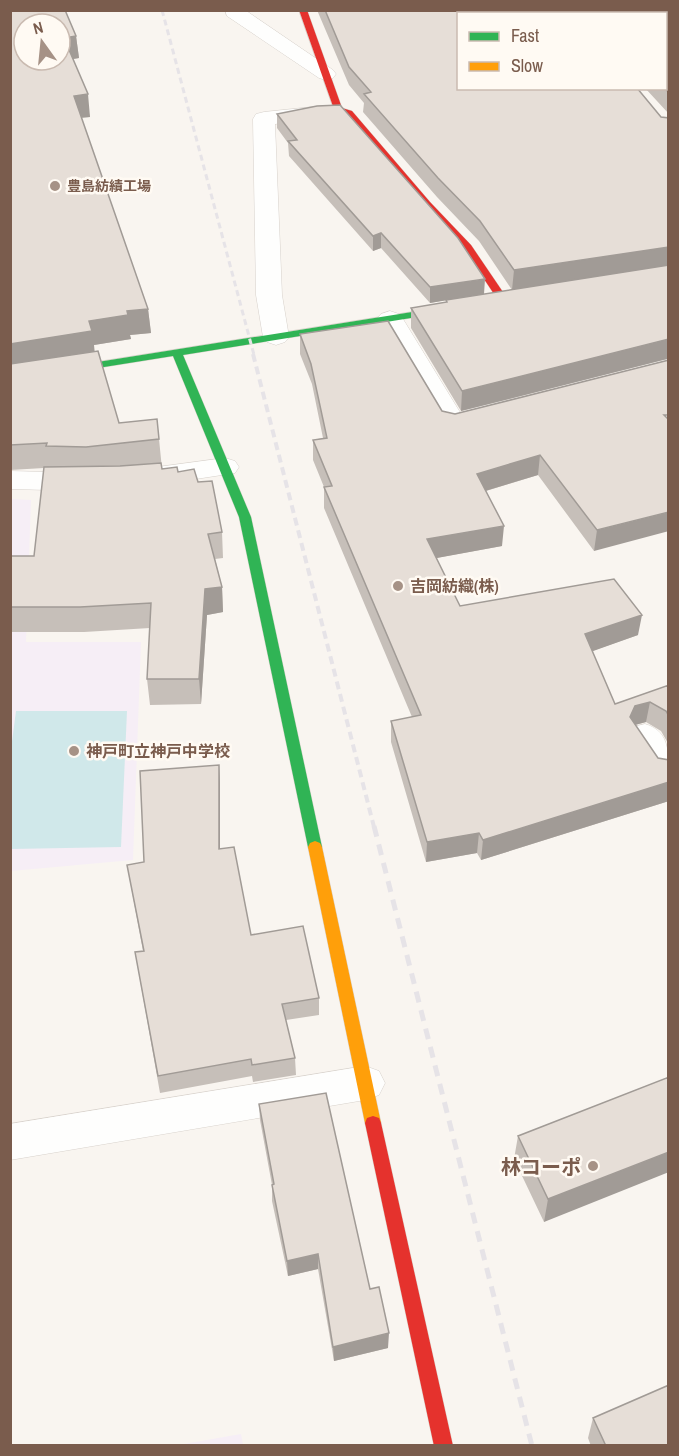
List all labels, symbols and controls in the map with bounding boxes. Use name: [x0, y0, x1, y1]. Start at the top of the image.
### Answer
north arrow: [12, 12, 72, 72]
legend: [457, 12, 667, 90]
text: N: [31, 16, 46, 39]
text: Fast: [511, 23, 539, 48]
text: Slow: [511, 53, 543, 78]
place label: 豊島紡績工場: [67, 177, 151, 195]
marker: 豊島紡績工場: [48, 179, 62, 193]
place label: 吉岡紡織(株): [410, 575, 499, 597]
marker: 吉岡紡織(株): [391, 579, 405, 593]
place label: 神戸町立神戸中学校: [86, 740, 230, 762]
marker: 神戸町立神戸中学校: [67, 744, 81, 758]
place label: 林コーポ: [501, 1153, 581, 1180]
marker: 林コーポ: [586, 1159, 600, 1173]

